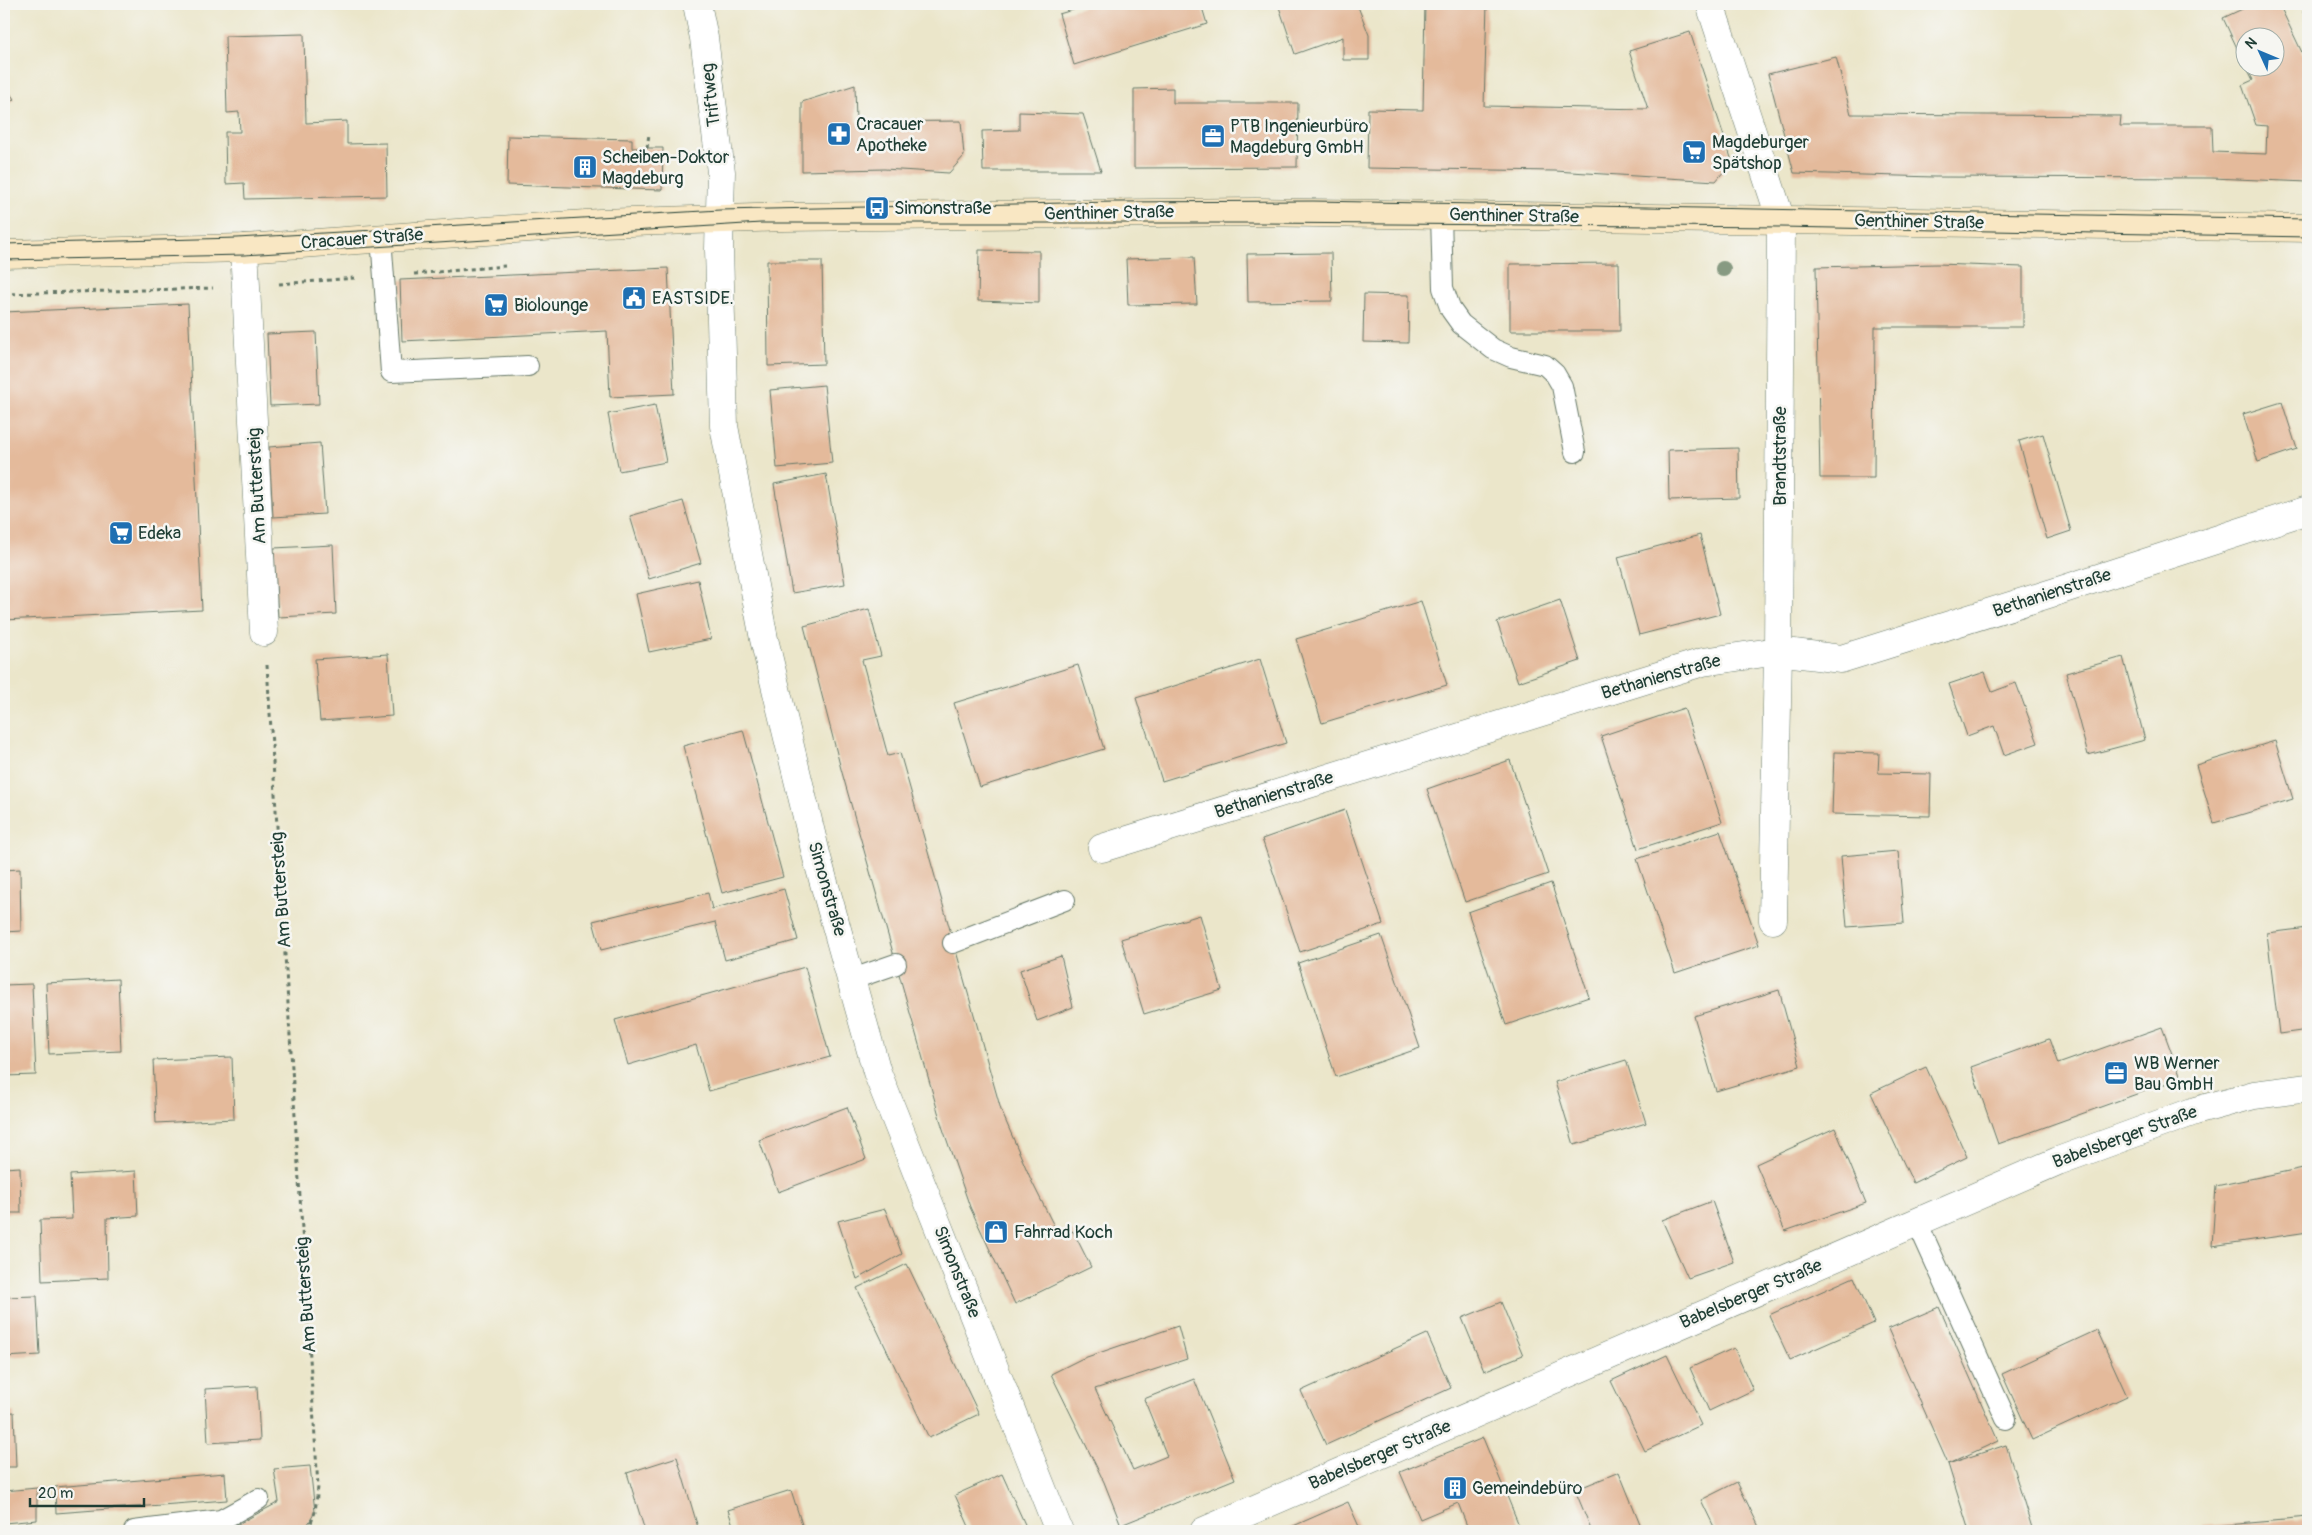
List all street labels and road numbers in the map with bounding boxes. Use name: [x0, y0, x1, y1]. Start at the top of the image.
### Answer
street label: Triftweg: [696, 62, 726, 128]
street label: Genthiner Straße: [1044, 200, 1174, 226]
street label: Genthiner Straße: [1449, 203, 1579, 229]
street label: Genthiner Straße: [1854, 209, 1984, 235]
street label: Cracauer Straße: [300, 223, 424, 255]
street label: Brandtstraße: [1769, 406, 1792, 506]
street label: Am Buttersteig: [242, 427, 272, 545]
street label: Bethanienstraße: [1990, 563, 2114, 623]
street label: Bethanienstraße: [1599, 649, 1723, 705]
street label: Bethanienstraße: [1212, 766, 1336, 824]
street label: Am Buttersteig: [265, 831, 297, 949]
street label: Simonstraße: [803, 839, 852, 939]
street label: Babelsberger Straße: [2050, 1100, 2201, 1174]
street label: Simonstraße: [928, 1223, 986, 1322]
street label: Am Buttersteig: [290, 1236, 322, 1354]
street label: Babelsberger Straße: [1676, 1254, 1826, 1334]
street label: Babelsberger Straße: [1305, 1415, 1455, 1495]

